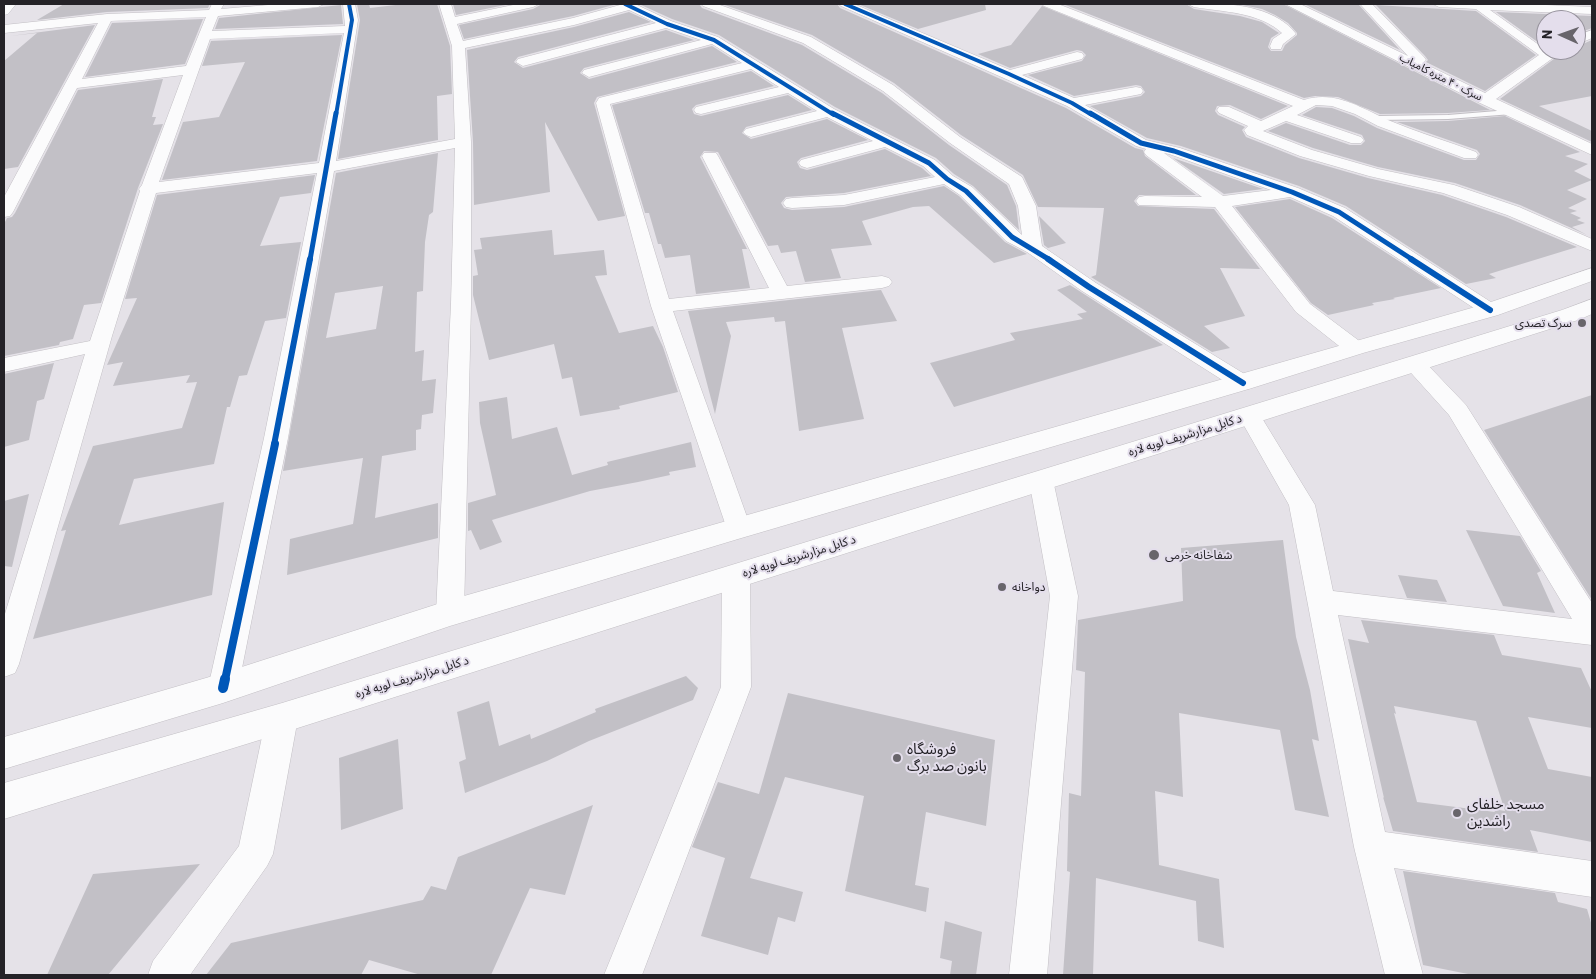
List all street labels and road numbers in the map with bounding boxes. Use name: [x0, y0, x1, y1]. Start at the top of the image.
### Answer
street label: سرک ۴۰ متره کامیاب: [1397, 50, 1485, 104]
street label: د کابل مزارشریف لویه لاره: [1127, 411, 1243, 459]
street label: د کابل مزارشریف لویه لاره: [741, 532, 857, 580]
street label: د کابل مزارشریف لویه لاره: [354, 653, 470, 701]

